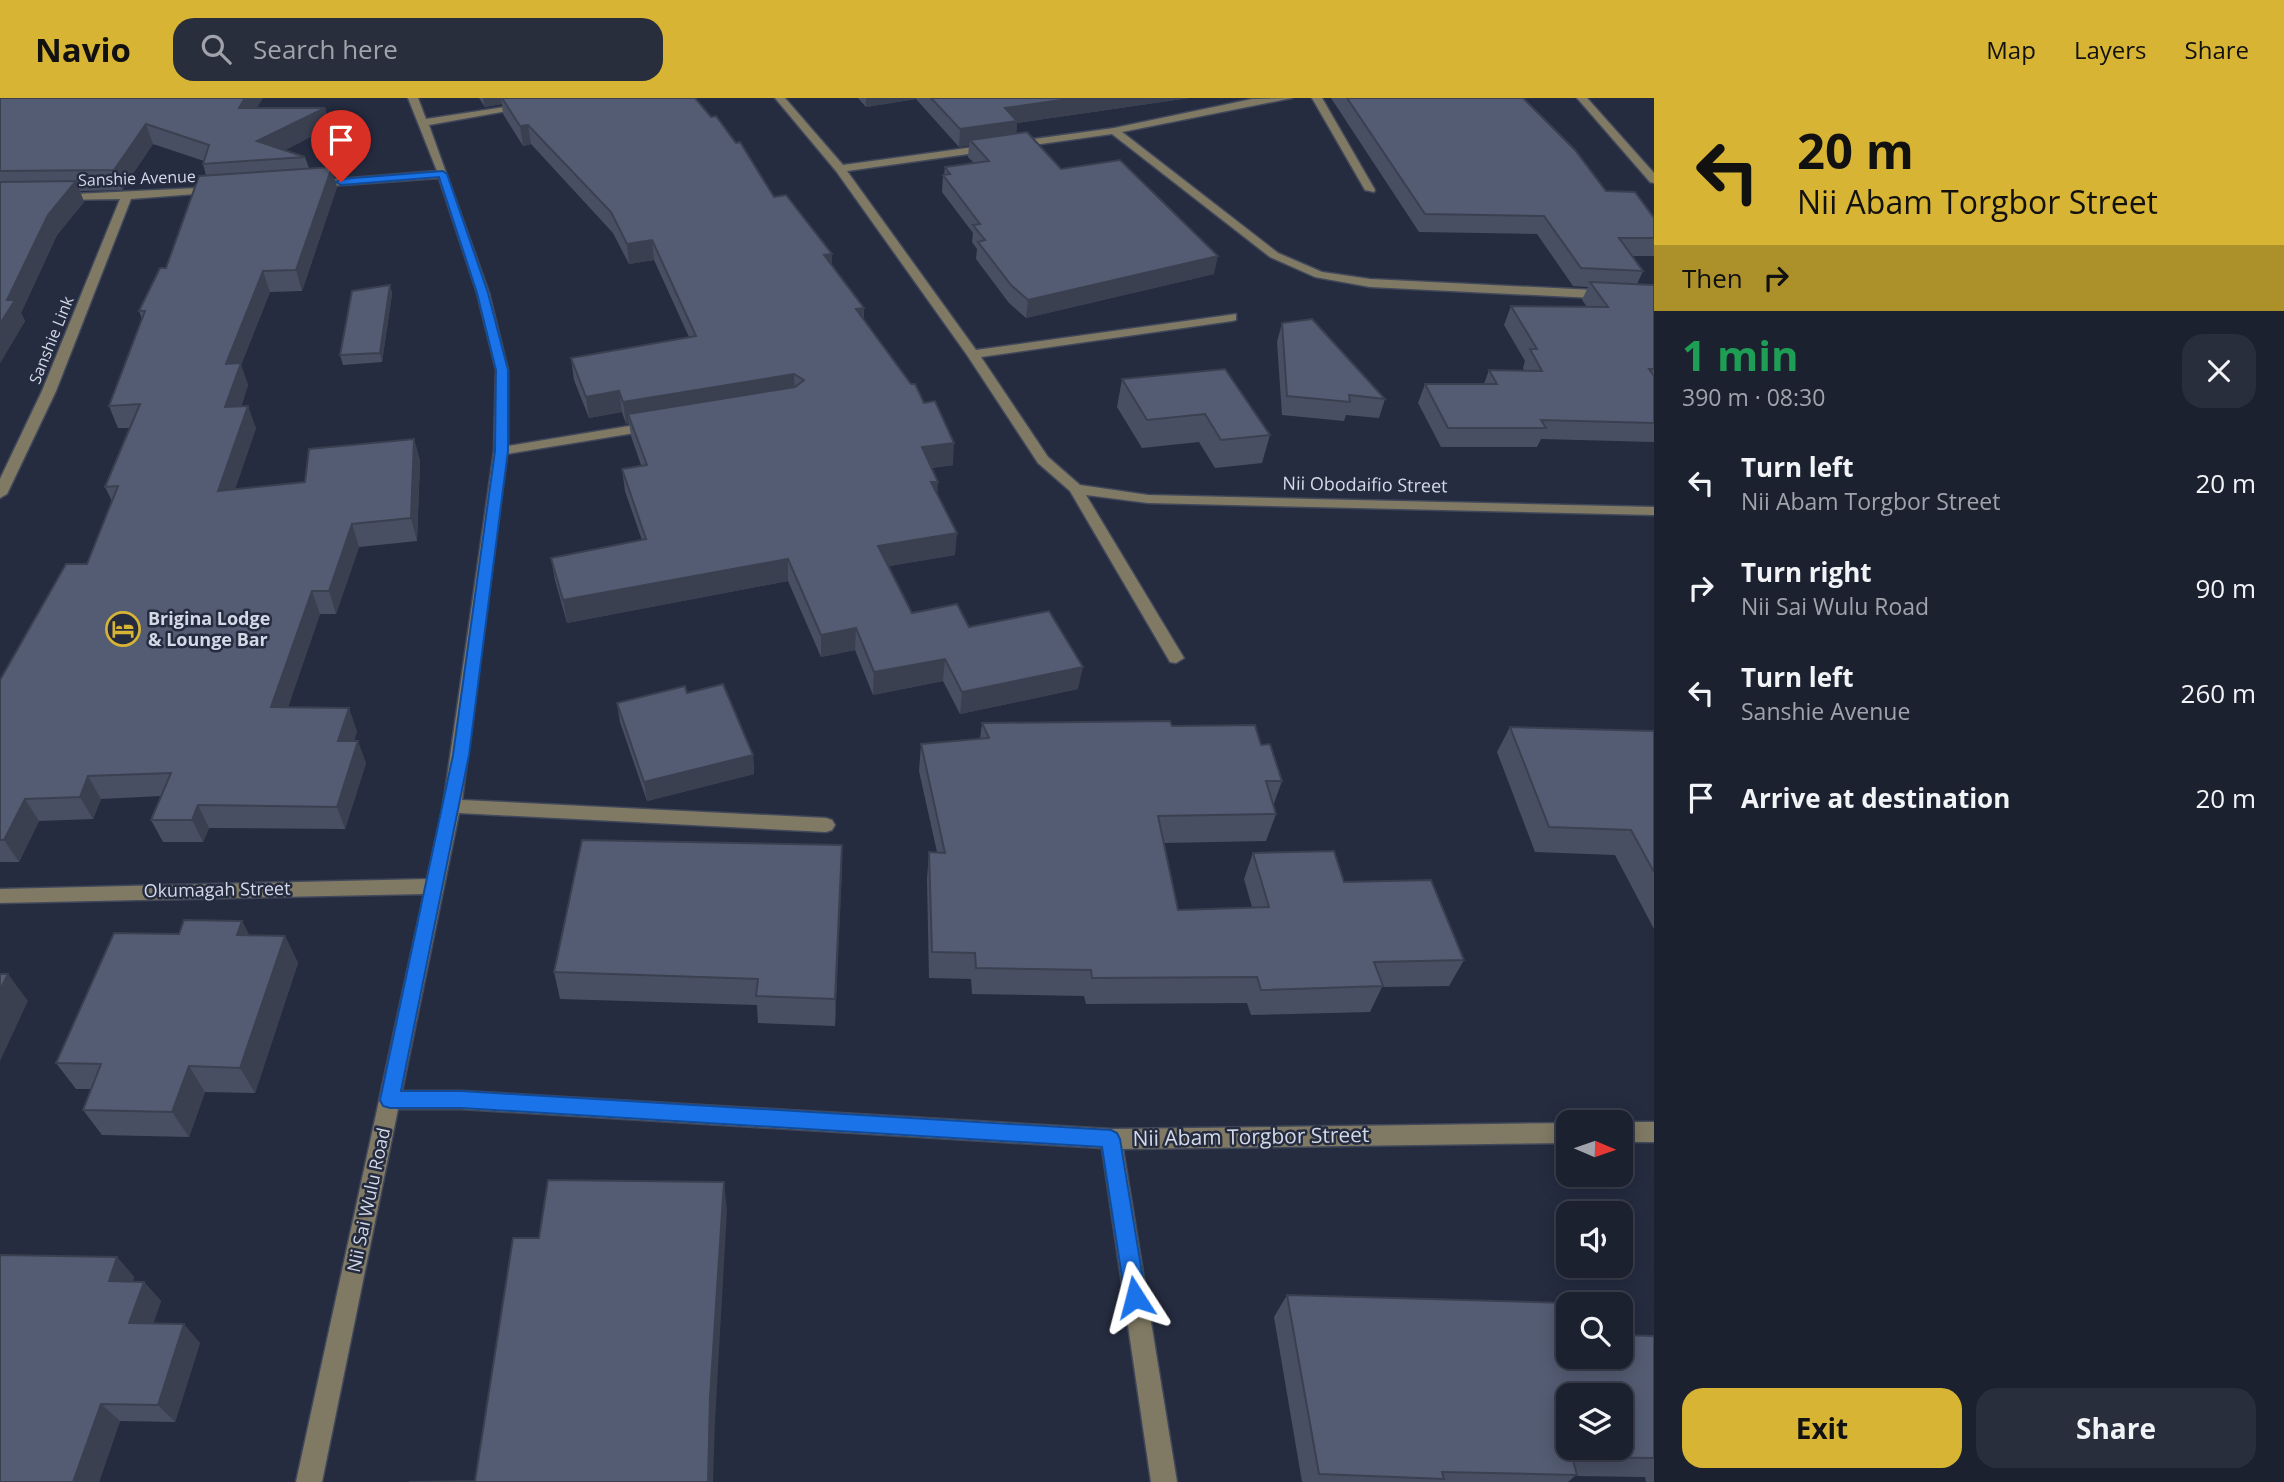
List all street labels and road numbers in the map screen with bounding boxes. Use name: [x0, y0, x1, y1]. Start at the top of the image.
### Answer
street label: Sanshie Avenue: [78, 165, 196, 191]
street label: Sanshie Link: [23, 292, 79, 387]
street label: Nii Obodaifio Street: [1282, 471, 1448, 497]
street label: Okumagah Street: [143, 876, 291, 902]
street label: Nii Abam Torgbor Street: [1132, 1120, 1370, 1152]
street label: Nii Sai Wulu Road: [341, 1125, 395, 1274]

